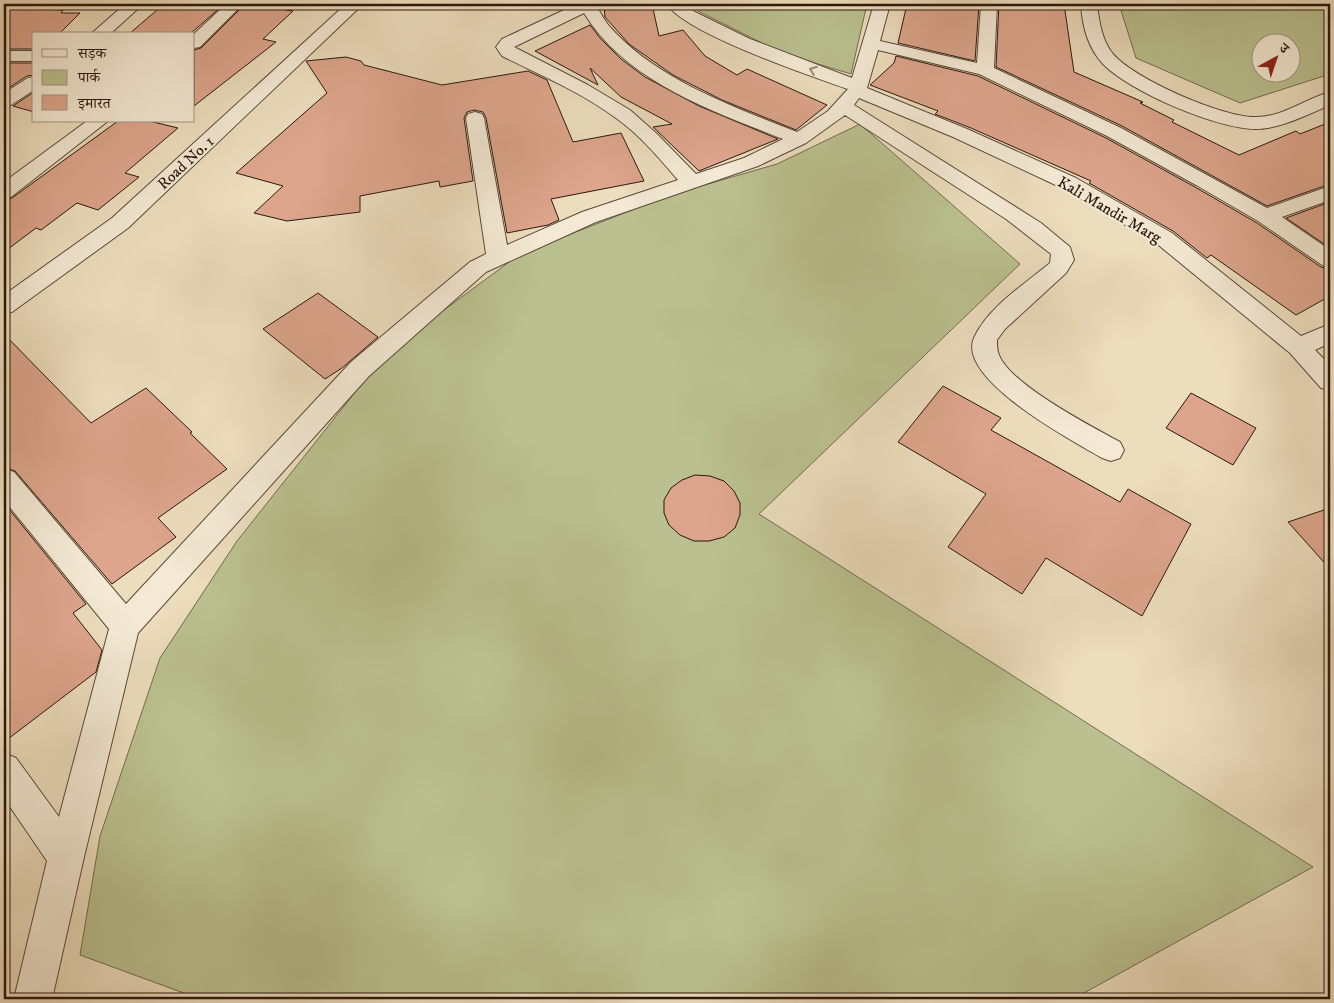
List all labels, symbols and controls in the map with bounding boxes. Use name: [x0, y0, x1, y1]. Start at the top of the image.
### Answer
legend: [32, 32, 195, 122]
north arrow: [1252, 32, 1302, 82]
text: उ: [1274, 39, 1293, 59]
text: सड़क: [77, 44, 107, 63]
one-way arrow: [809, 66, 818, 76]
text: पार्क: [77, 68, 101, 87]
text: इमारत: [77, 94, 112, 113]
street label: Road No. 1: [153, 131, 218, 194]
street label: Kali Mandir Marg: [1054, 172, 1165, 248]

